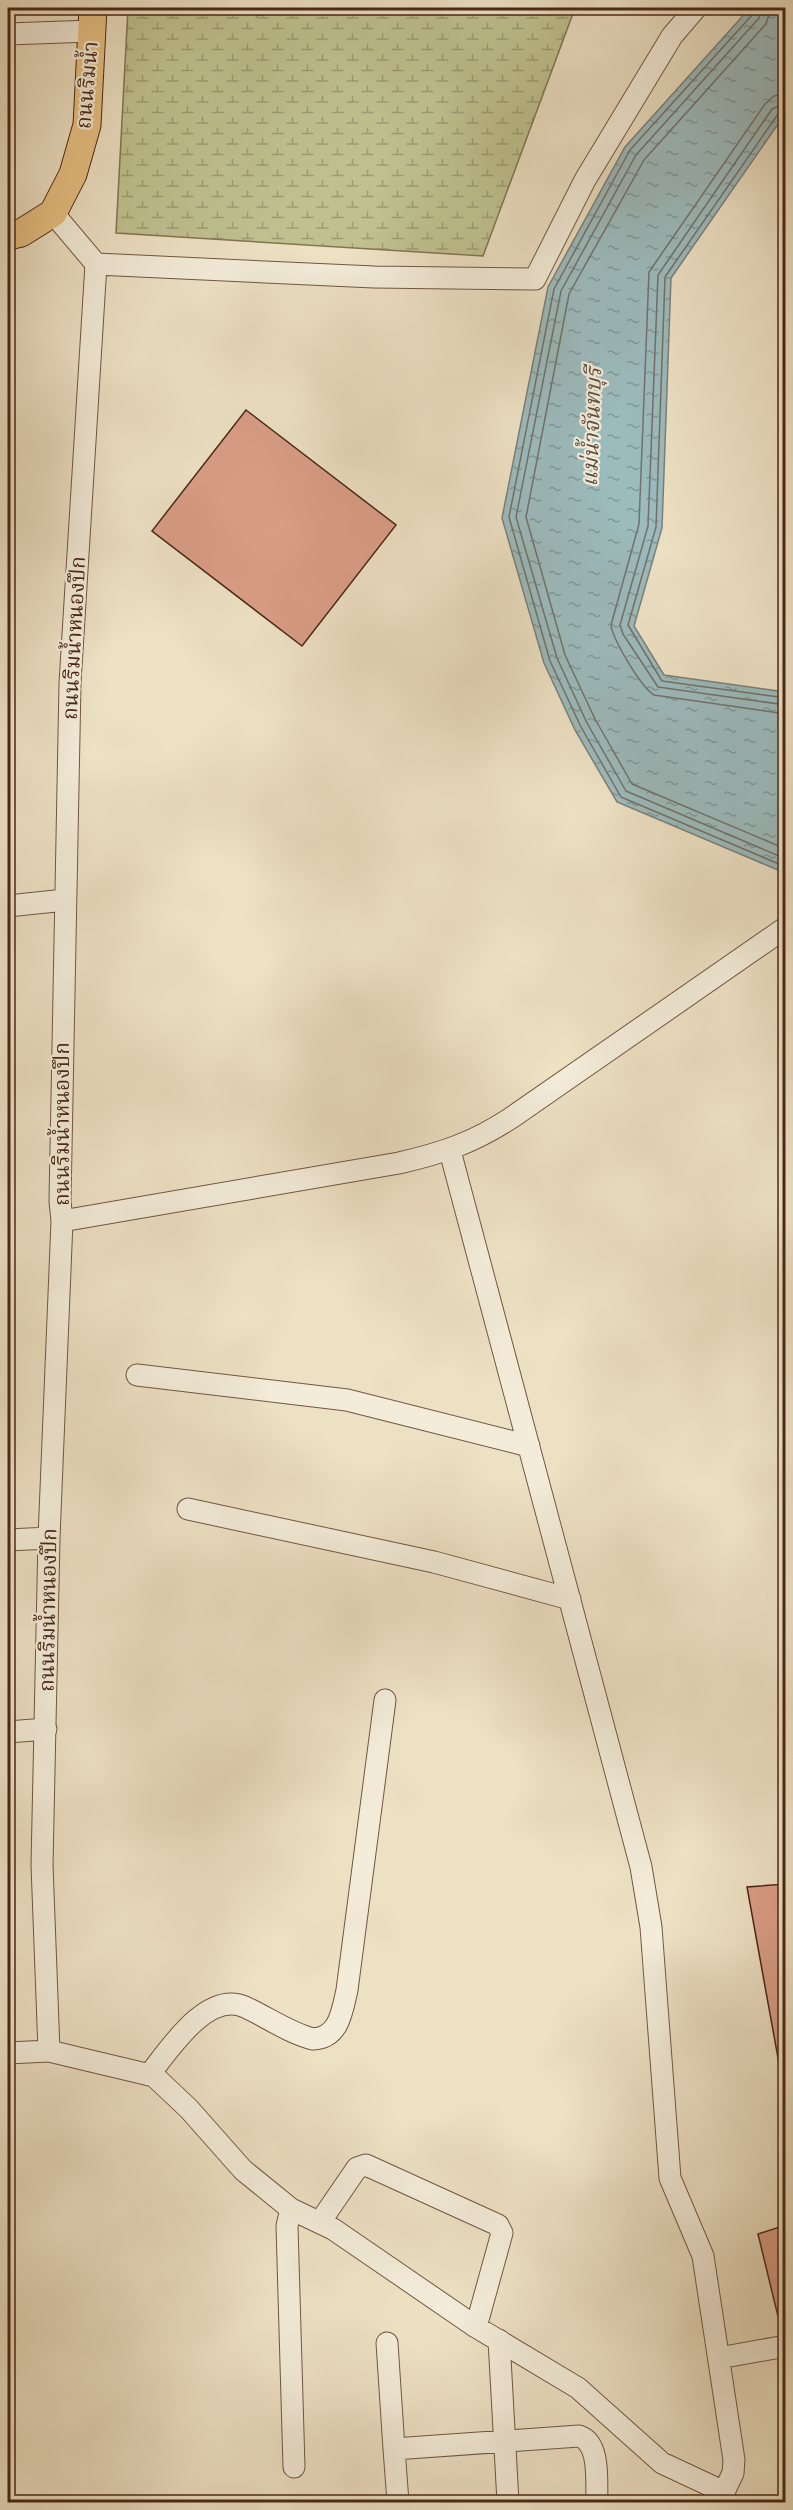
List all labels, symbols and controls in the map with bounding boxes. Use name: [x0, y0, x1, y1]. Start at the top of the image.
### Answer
street label: ถนนริมน้ำ: [67, 40, 103, 130]
water label: แม่น้ำจันทบุรี: [573, 363, 608, 487]
street label: ถนนริมน้ำหนองปึก: [54, 555, 90, 721]
street label: ถนนริมน้ำหนองปึก: [46, 1042, 74, 1206]
street label: ถนนริมน้ำหนองปึก: [31, 1528, 61, 1692]

